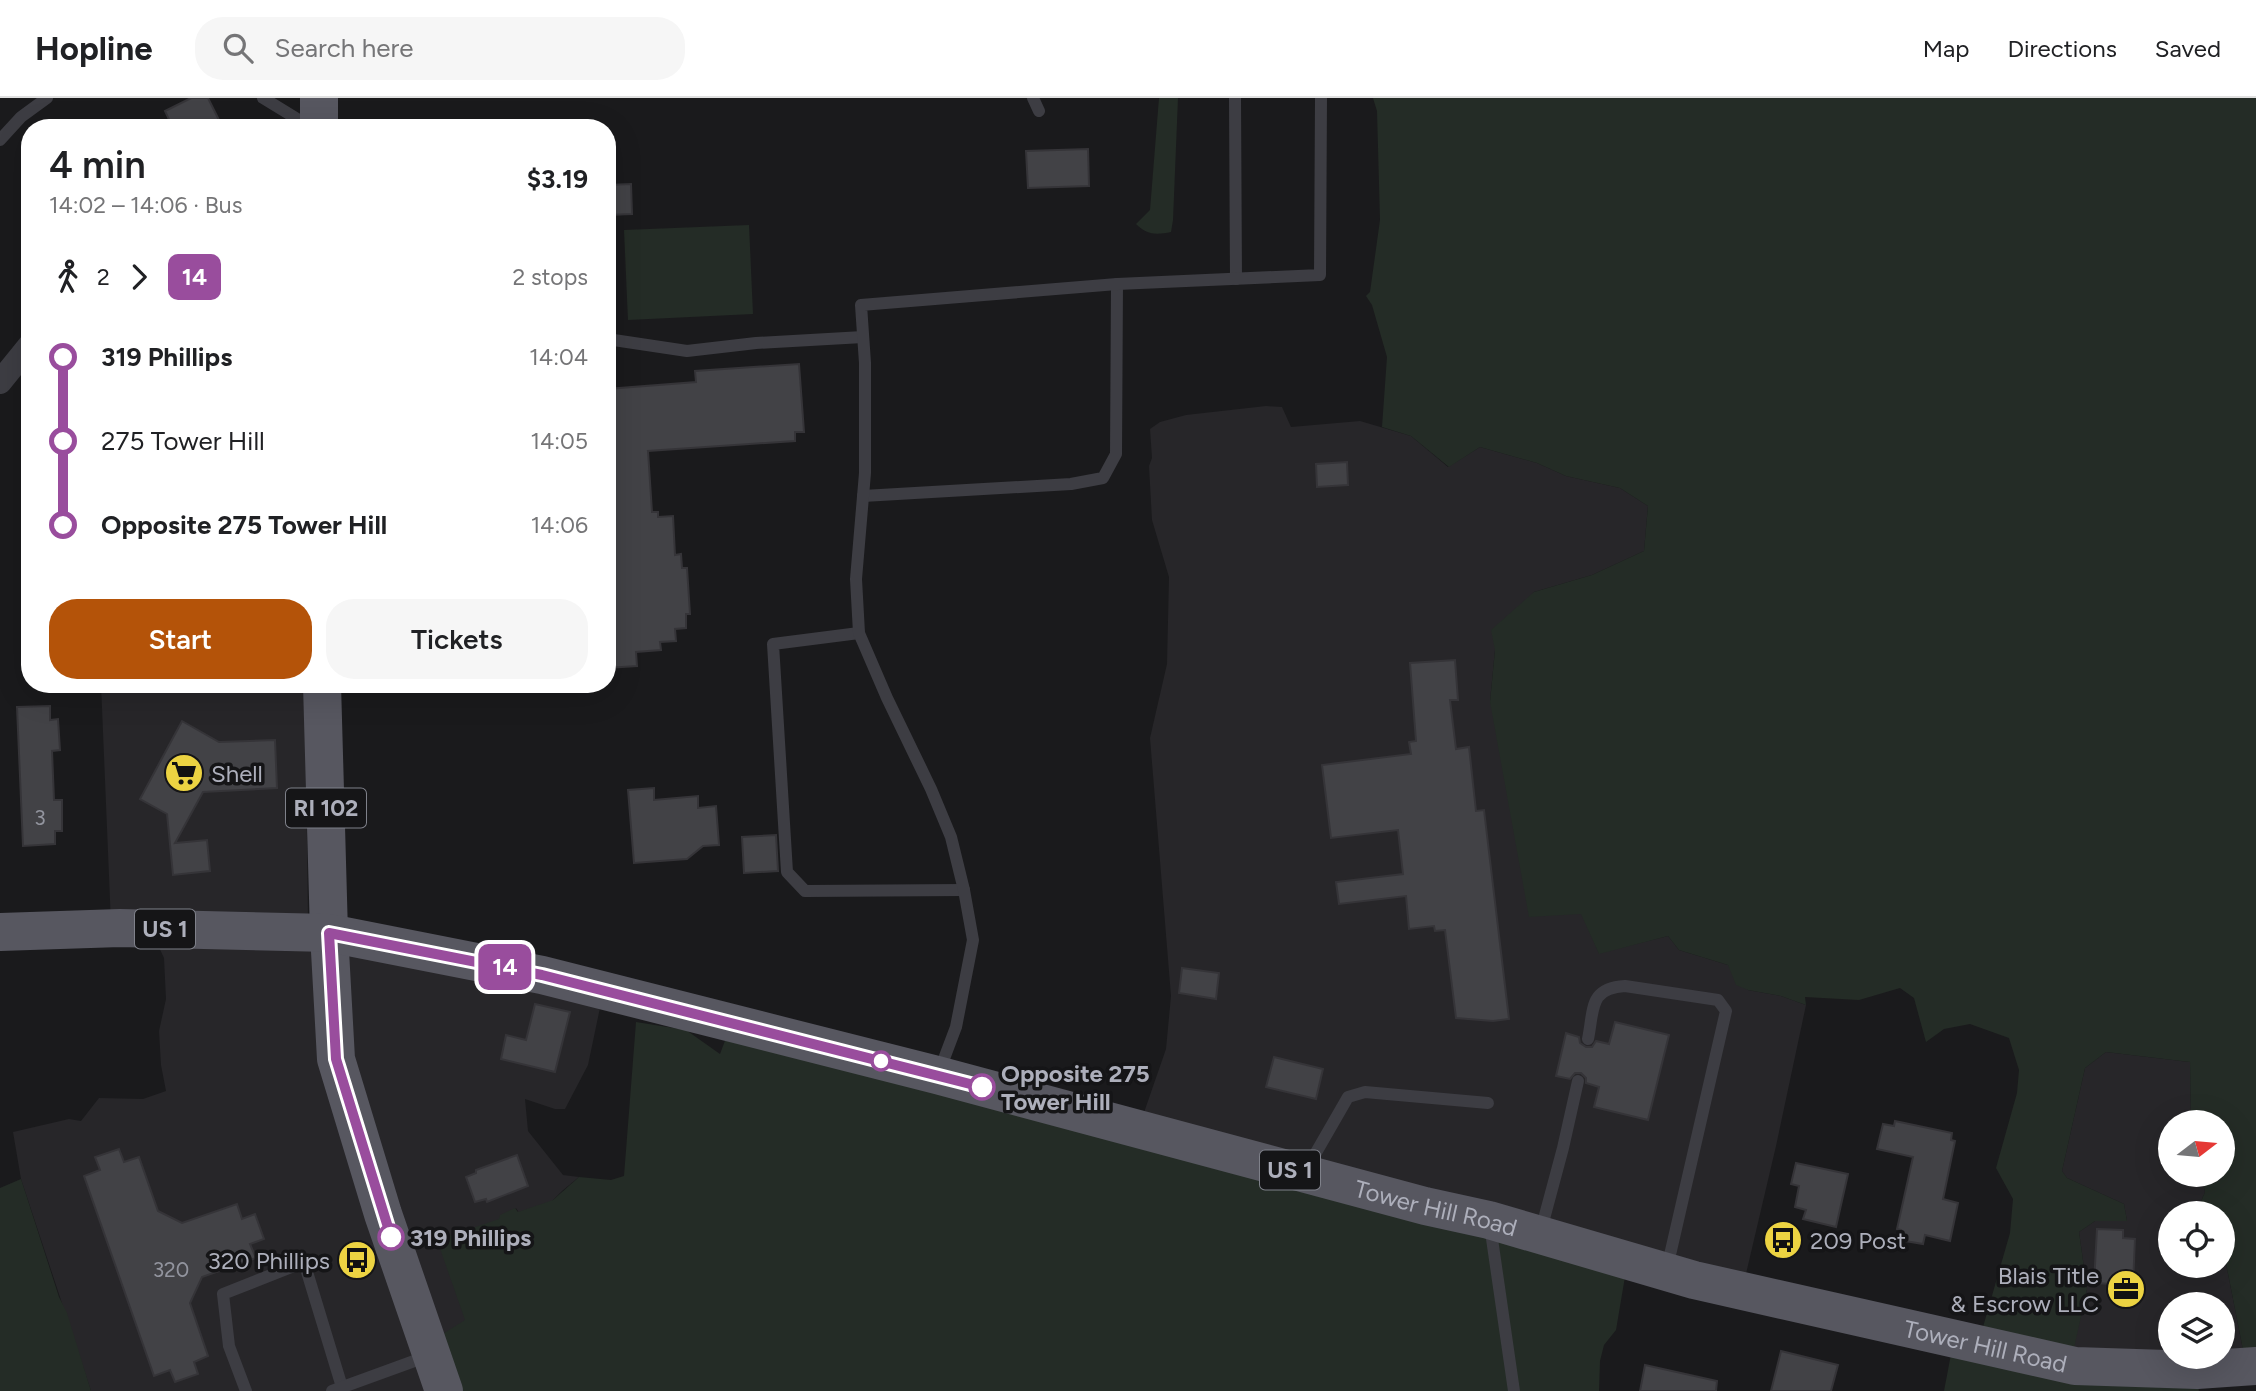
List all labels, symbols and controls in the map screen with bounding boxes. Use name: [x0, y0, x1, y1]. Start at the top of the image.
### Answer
search box: [195, 17, 685, 80]
text: Hopline: [35, 29, 153, 68]
icon: search: [219, 29, 257, 67]
text: Search here: [275, 32, 413, 64]
text: Map: [1923, 34, 1969, 63]
text: Directions: [2007, 34, 2117, 63]
text: Saved: [2155, 34, 2221, 63]
text: 4 min: [49, 142, 146, 188]
text: $3.19: [527, 163, 588, 195]
text: 14:02 – 14:06 · Bus: [49, 191, 242, 219]
icon: walk: [49, 258, 87, 296]
icon: forward: [120, 258, 158, 296]
text: 14: [182, 262, 207, 291]
text: 2: [97, 263, 110, 291]
text: 2 stops: [512, 263, 588, 291]
text: 319 Phillips: [101, 341, 232, 373]
text: 14:04: [529, 343, 588, 371]
text: 275 Tower Hill: [101, 425, 265, 457]
text: 14:05: [530, 427, 588, 455]
text: Opposite 275 Tower Hill: [101, 509, 387, 541]
text: 14:06: [531, 511, 588, 539]
button: Start: [49, 599, 312, 679]
button: Tickets: [326, 599, 588, 679]
supermarket icon: Shell: [163, 752, 205, 794]
place label: Shell: [211, 759, 263, 788]
road number: RI 102: [286, 788, 366, 828]
house number: 3: [34, 805, 46, 830]
road number: US 1: [135, 909, 195, 948]
line badge: 14: [474, 944, 536, 990]
text: 14: [492, 952, 518, 981]
unlabelled marker: [871, 1051, 891, 1071]
place label: Opposite 275 Tower Hill: [1001, 1059, 1150, 1116]
marker: Opposite 275 Tower Hill: [969, 1074, 995, 1100]
north arrow: [2158, 1110, 2235, 1186]
map controls: [2158, 1110, 2235, 1369]
road number: US 1: [1260, 1150, 1320, 1190]
street label: Tower Hill Road: [1351, 1173, 1521, 1242]
button: locate: [2158, 1201, 2235, 1278]
bus stop icon: 209 Post: [1762, 1219, 1804, 1261]
place label: 319 Phillips: [410, 1223, 531, 1252]
marker: 319 Phillips: [378, 1224, 404, 1250]
place label: 209 Post: [1810, 1226, 1906, 1255]
bus stop icon: 320 Phillips: [336, 1239, 378, 1281]
place label: 320 Phillips: [208, 1246, 330, 1275]
house number: 320: [153, 1257, 189, 1282]
place label: Blais Title & Escrow LLC: [1951, 1261, 2099, 1318]
office icon: Blais Title & Escrow LLC: [2105, 1268, 2147, 1310]
button: layers: [2158, 1292, 2235, 1369]
street label: Tower Hill Road: [1901, 1313, 2070, 1378]

